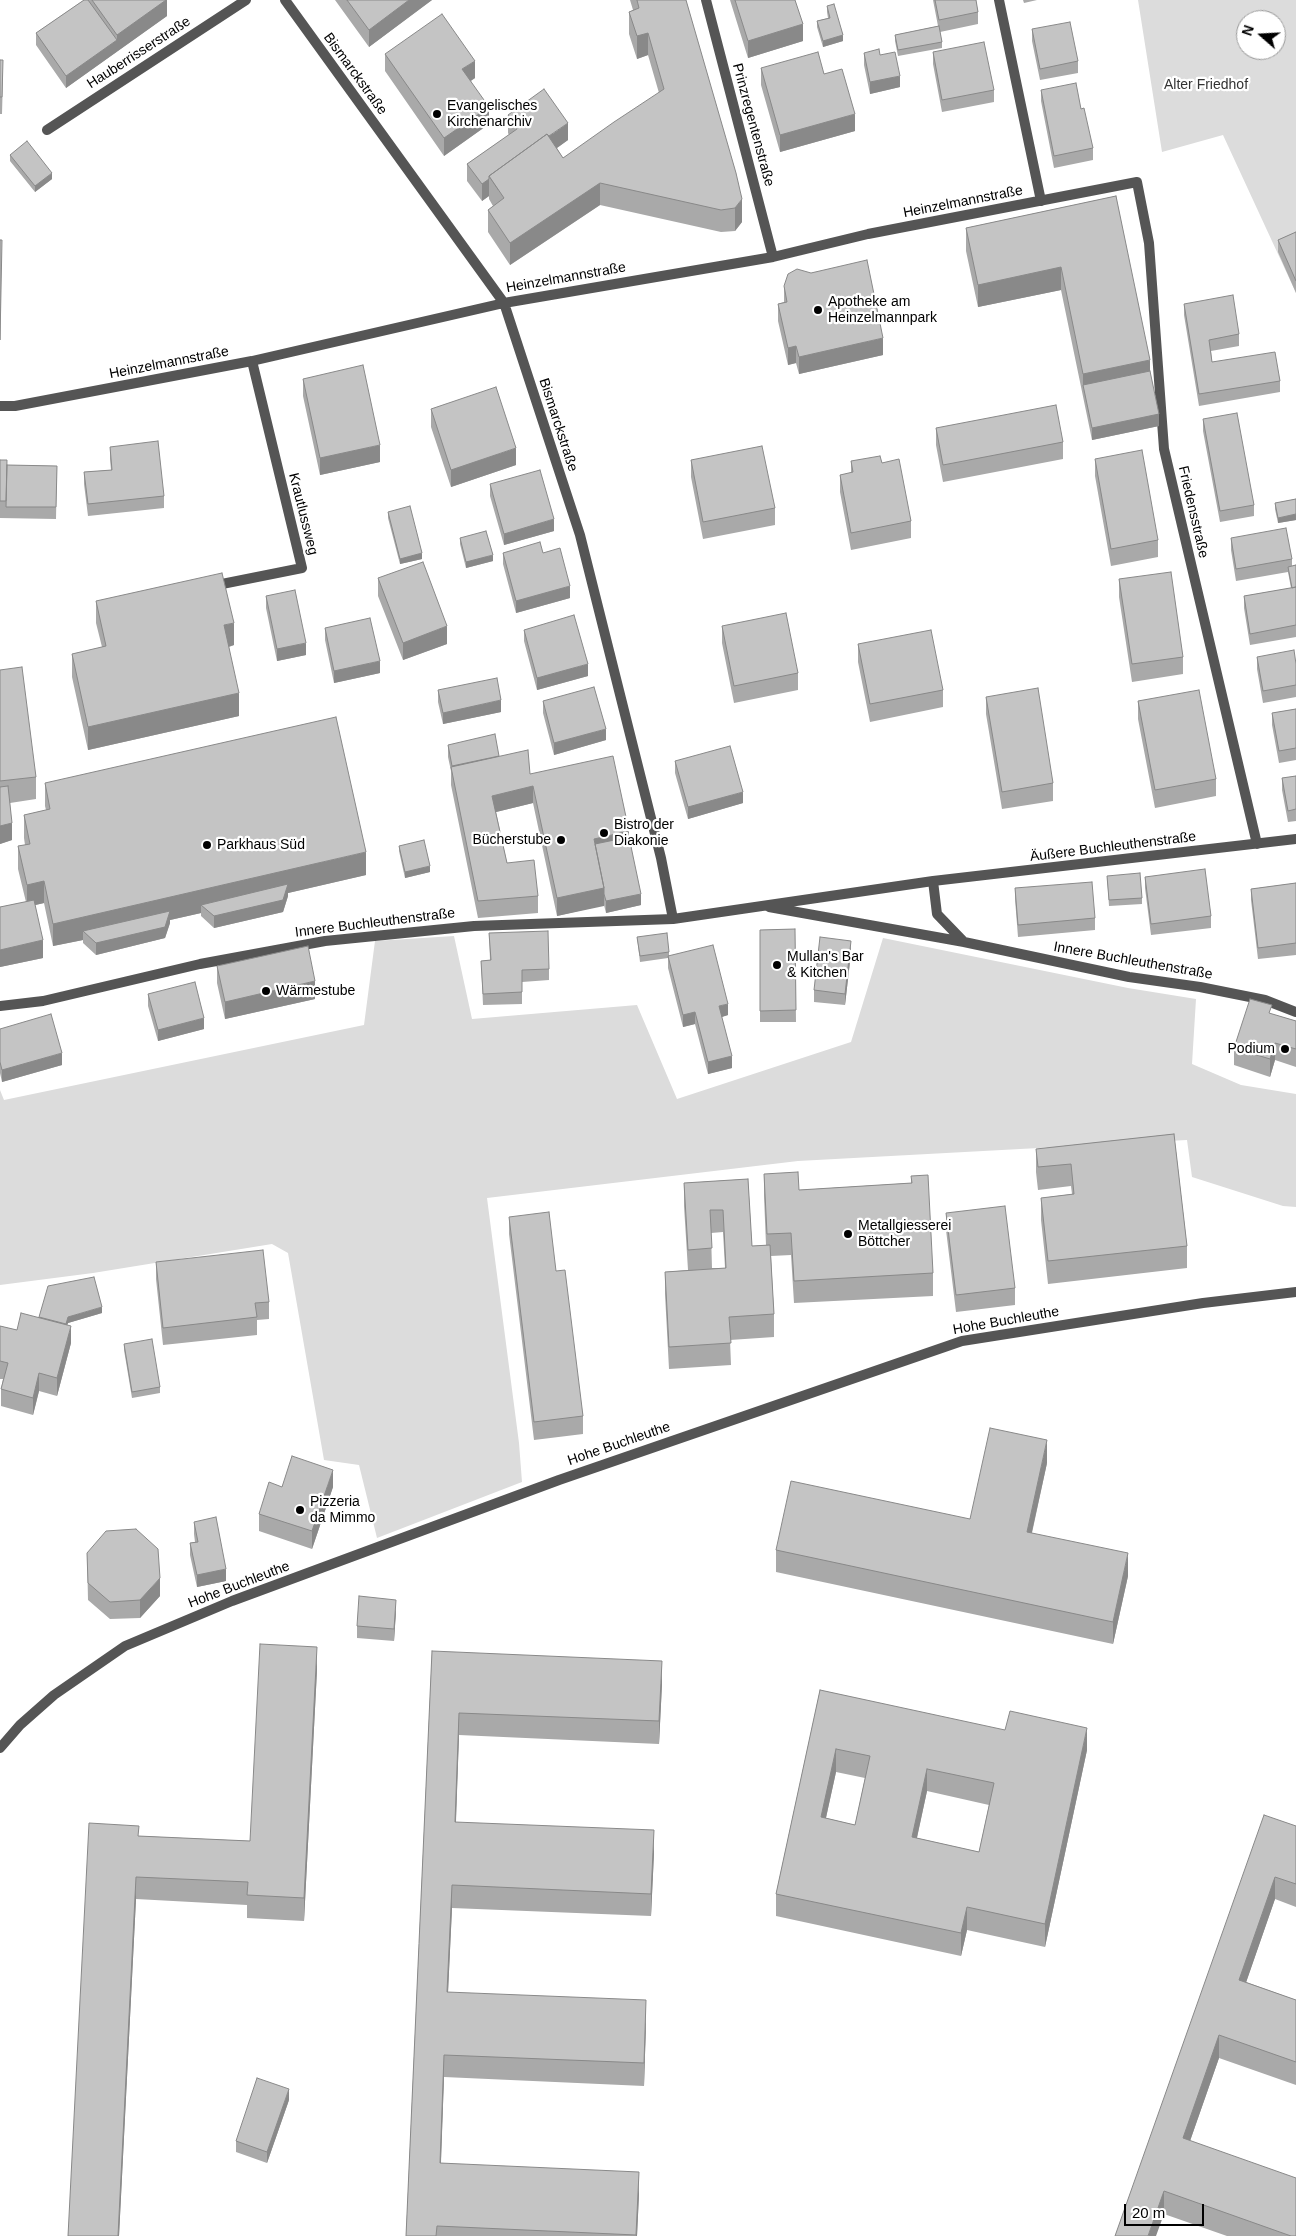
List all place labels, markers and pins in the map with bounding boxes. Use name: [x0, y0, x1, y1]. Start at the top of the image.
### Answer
place label: Evangelisches Kirchenarchiv: [447, 98, 537, 130]
marker: Evangelisches Kirchenarchiv: [431, 108, 443, 120]
place label: Apotheke am Heinzelmannpark: [828, 294, 937, 326]
marker: Apotheke am Heinzelmannpark: [812, 304, 824, 316]
place label: Bistro der Diakonie: [614, 817, 674, 850]
marker: Bistro der Diakonie: [598, 827, 610, 839]
place label: Bücherstube: [472, 832, 551, 848]
marker: Bücherstube: [555, 834, 567, 846]
place label: Parkhaus Süd: [217, 837, 305, 853]
marker: Parkhaus Süd: [201, 839, 213, 851]
place label: Mullan's Bar & Kitchen: [787, 949, 864, 982]
marker: Mullan's Bar & Kitchen: [771, 959, 783, 971]
place label: Wärmestube: [276, 983, 355, 999]
marker: Wärmestube: [260, 985, 272, 997]
place label: Podium: [1228, 1041, 1275, 1057]
marker: Podium: [1279, 1043, 1291, 1055]
place label: Metallgiesserei Böttcher: [858, 1218, 951, 1250]
marker: Metallgiesserei Böttcher: [842, 1228, 854, 1240]
place label: Pizzeria da Mimmo: [310, 1494, 375, 1526]
marker: Pizzeria da Mimmo: [294, 1504, 306, 1516]

